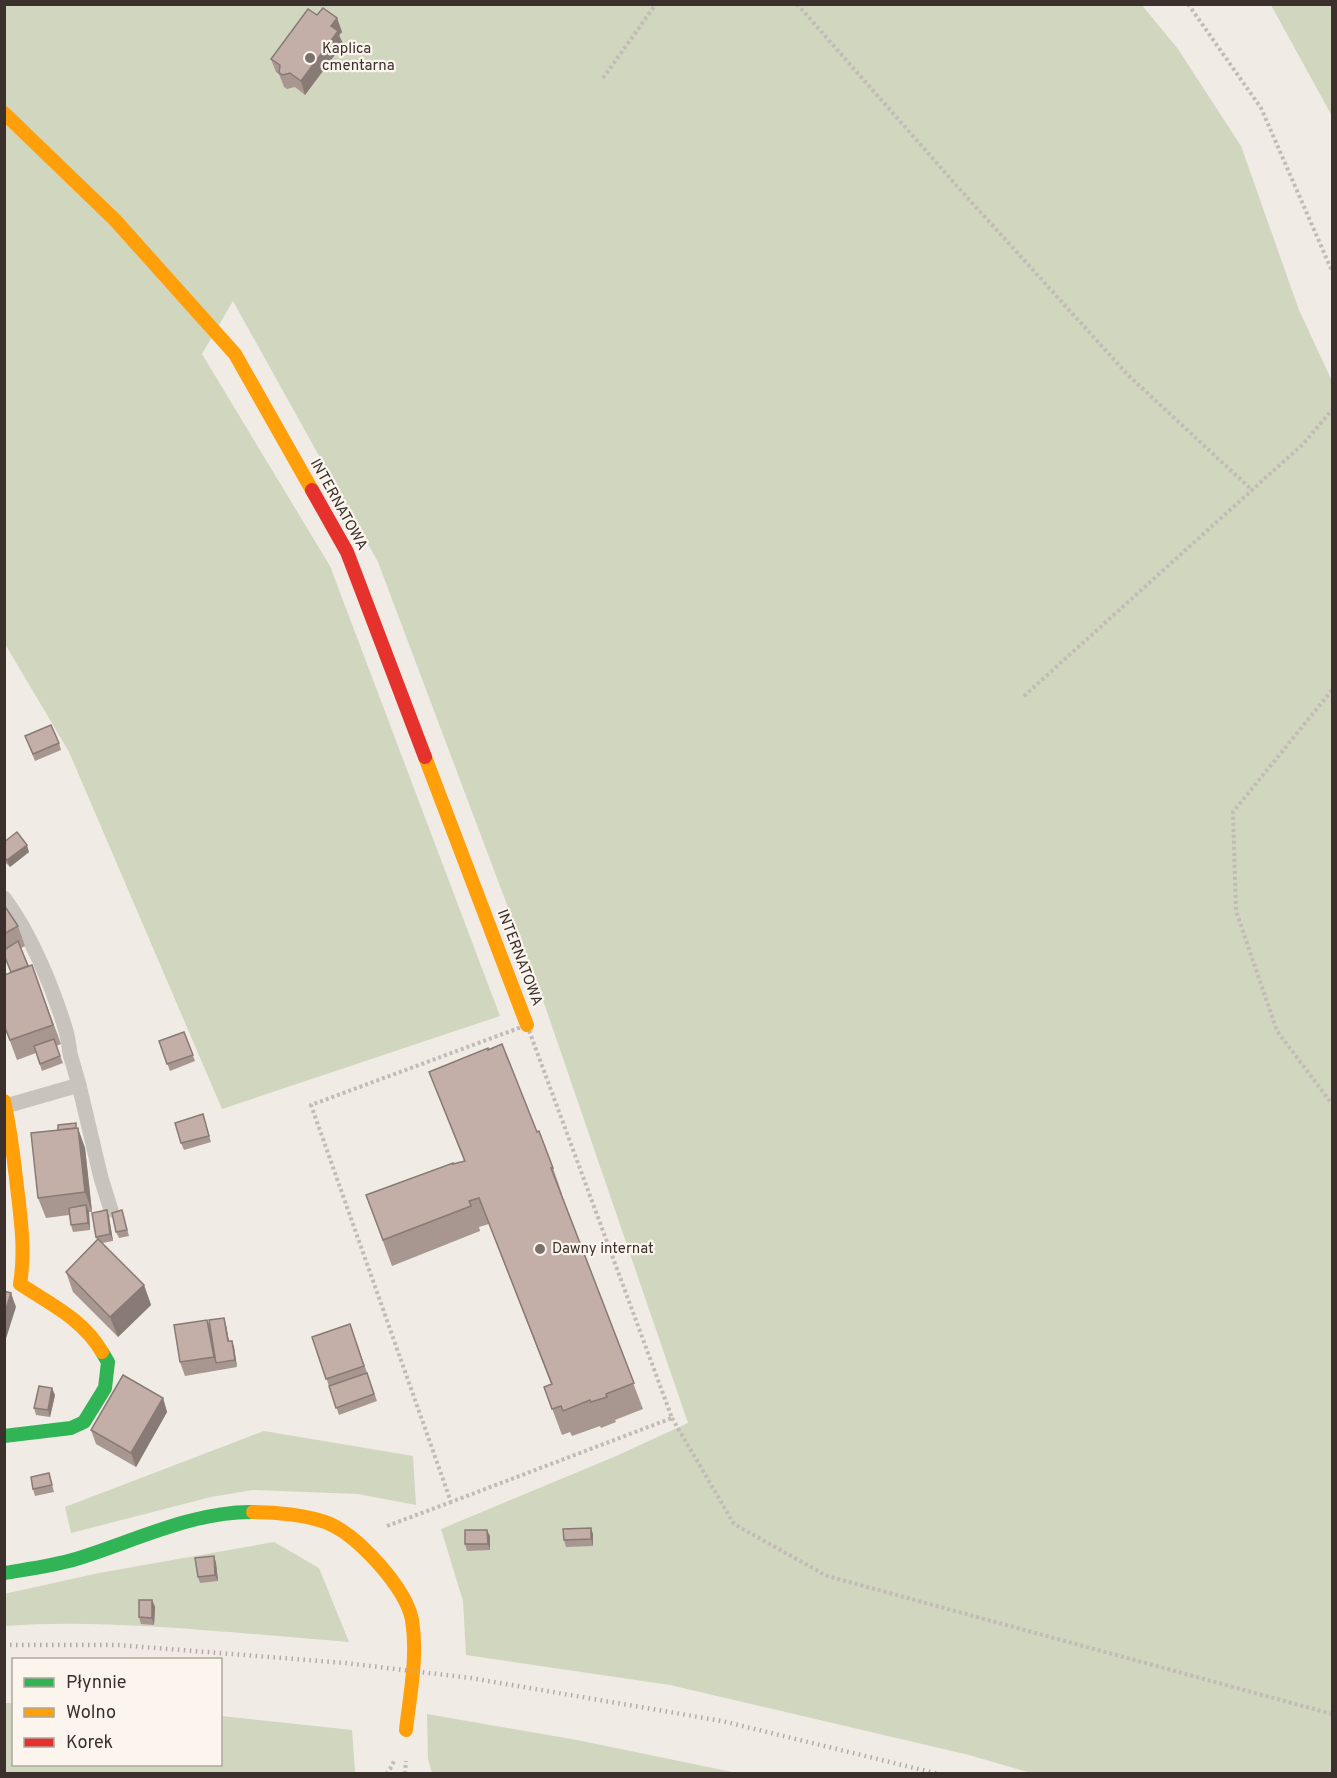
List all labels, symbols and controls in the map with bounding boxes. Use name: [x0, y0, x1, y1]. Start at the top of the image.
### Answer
place label: Kaplica cmentarna: [322, 40, 395, 76]
marker: Kaplica cmentarna: [303, 51, 317, 65]
street label: INTERNATOWA: [305, 456, 371, 554]
street label: INTERNATOWA: [492, 907, 546, 1009]
place label: Dawny internat: [552, 1240, 654, 1259]
marker: Dawny internat: [533, 1242, 547, 1256]
legend: [12, 1658, 222, 1766]
text: Płynnie: [66, 1672, 127, 1695]
text: Wolno: [66, 1702, 116, 1725]
text: Korek: [66, 1732, 113, 1755]

